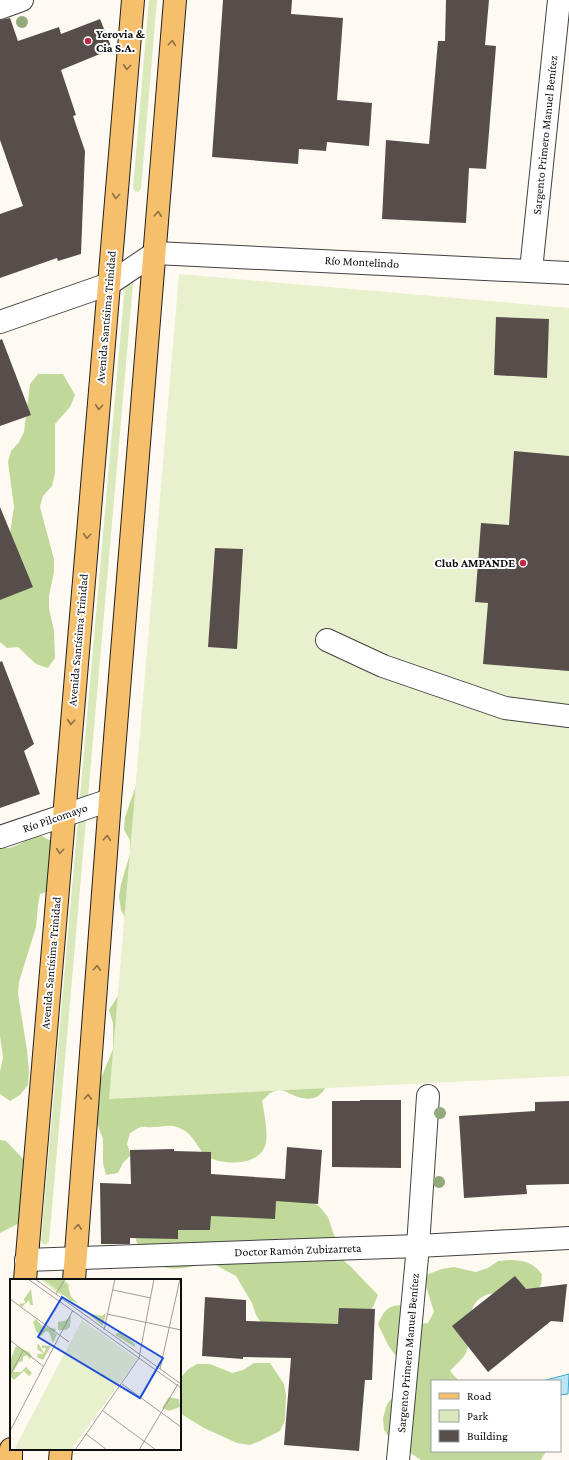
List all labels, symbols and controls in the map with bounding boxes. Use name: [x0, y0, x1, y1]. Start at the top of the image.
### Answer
place label: Yerovia & Cia S.A.: [96, 27, 146, 55]
marker: Yerovia & Cia S.A.: [83, 36, 93, 46]
one-way arrow: [167, 40, 176, 46]
street label: Sargento Primero Manuel Benítez: [530, 55, 560, 215]
one-way arrow: [123, 64, 132, 70]
one-way arrow: [112, 193, 121, 199]
one-way arrow: [153, 211, 162, 217]
street label: Avenida Santísima Trinidad: [93, 250, 119, 384]
street label: Río Montelindo: [324, 253, 400, 271]
one-way arrow: [94, 404, 103, 410]
one-way arrow: [83, 533, 92, 539]
place label: Club AMPANDE: [434, 556, 515, 570]
marker: Club AMPANDE: [518, 558, 528, 568]
street label: Avenida Santísima Trinidad: [65, 573, 91, 707]
one-way arrow: [67, 719, 76, 725]
street label: Río Pilcomayo: [21, 800, 89, 836]
one-way arrow: [102, 835, 111, 841]
one-way arrow: [56, 848, 65, 854]
street label: Avenida Santísima Trinidad: [38, 896, 64, 1030]
one-way arrow: [93, 965, 102, 971]
one-way arrow: [83, 1094, 92, 1101]
one-way arrow: [74, 1224, 83, 1230]
street label: Doctor Ramón Zubizarreta: [234, 1241, 362, 1259]
street label: Sargento Primero Manuel Benítez: [394, 1273, 422, 1433]
inset map: [10, 1279, 181, 1450]
legend: [431, 1380, 561, 1452]
text: Road: [467, 1389, 492, 1403]
text: Park: [467, 1409, 489, 1423]
text: Building: [467, 1429, 508, 1443]

